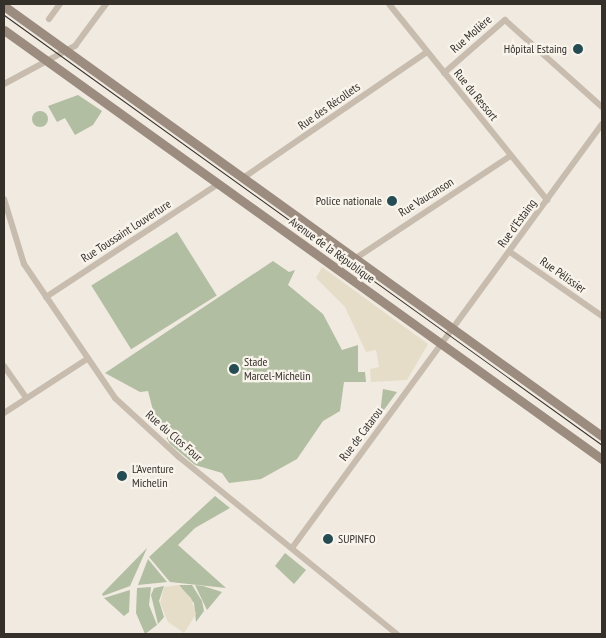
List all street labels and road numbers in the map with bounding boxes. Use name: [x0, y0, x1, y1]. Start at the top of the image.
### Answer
street label: Rue Molière: [447, 12, 495, 56]
street label: Rue du Ressort: [451, 66, 501, 124]
street label: Rue des Récollets: [295, 79, 363, 133]
street label: Rue Vaucanson: [396, 174, 456, 220]
street label: Rue d'Estaing: [495, 196, 539, 250]
street label: Rue Toussaint Louverture: [78, 197, 174, 265]
street label: Avenue de la République: [286, 214, 378, 286]
street label: Rue Pélissier: [537, 254, 589, 296]
street label: Rue de Catarou: [336, 404, 386, 464]
street label: Rue du Clos Four: [143, 408, 205, 464]

